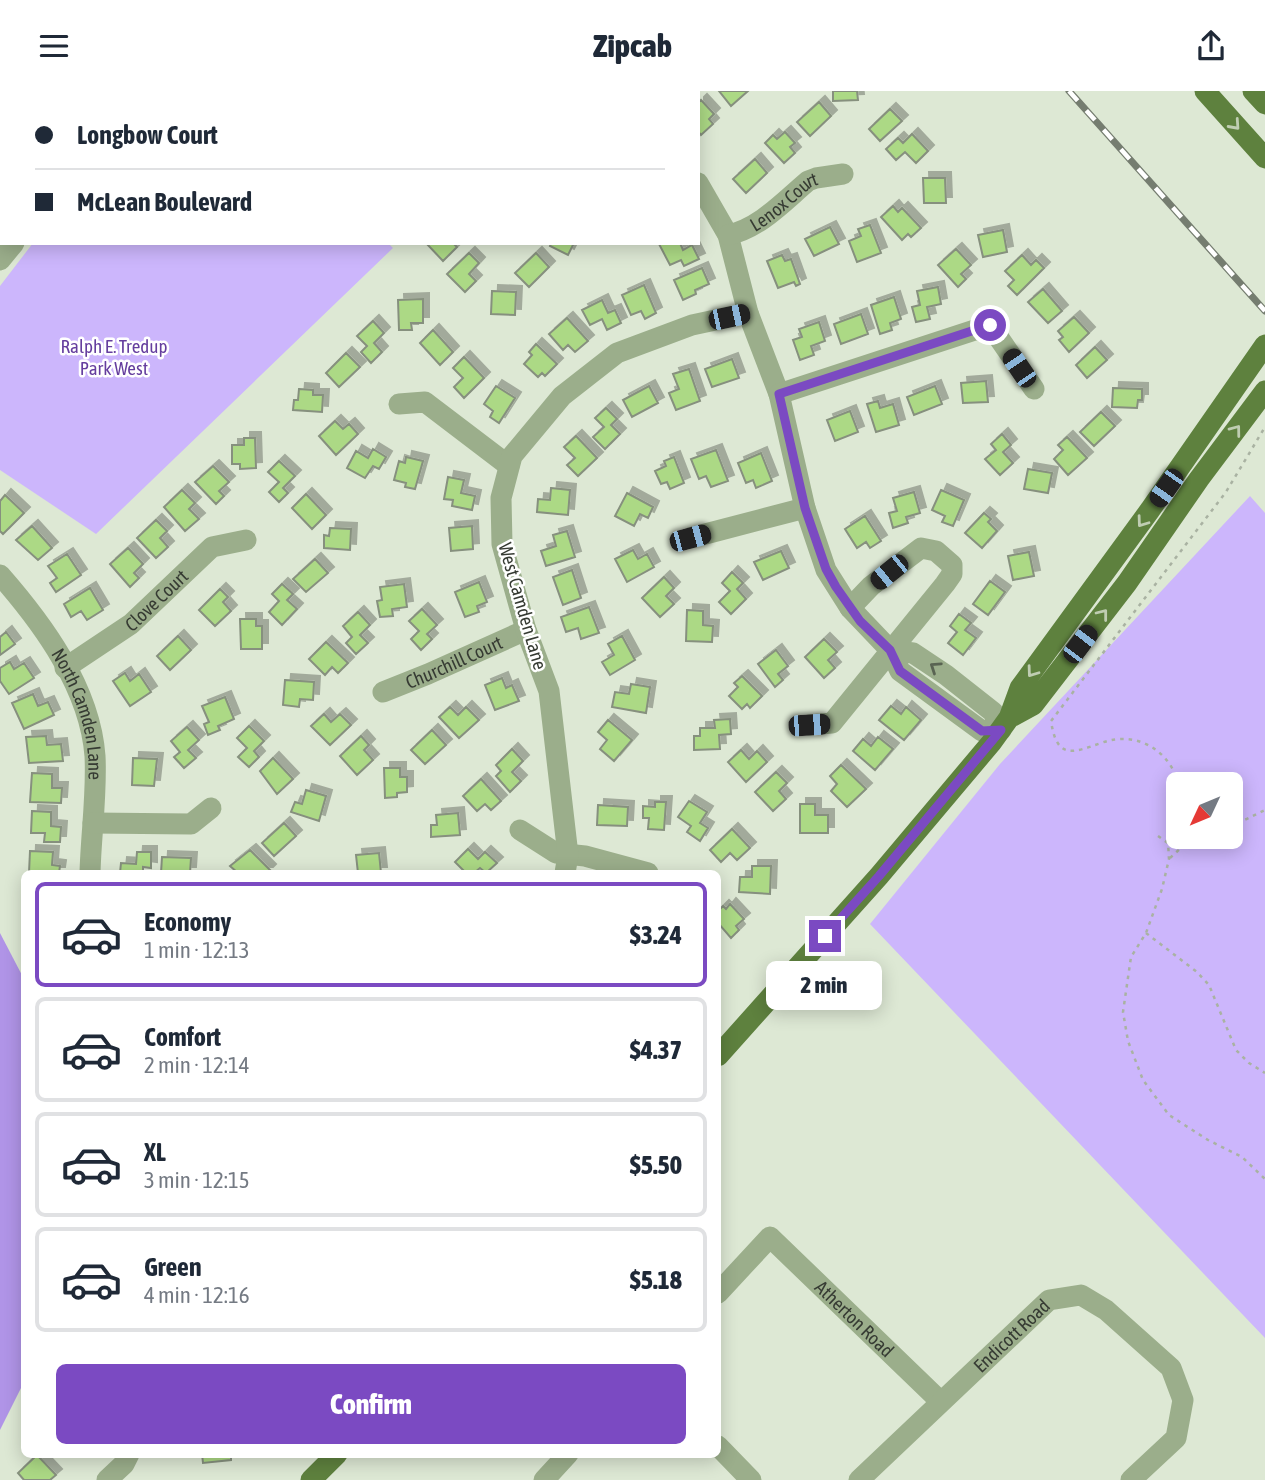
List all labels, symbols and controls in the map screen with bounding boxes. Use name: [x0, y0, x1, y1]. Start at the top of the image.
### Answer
icon: menu: [35, 27, 73, 65]
text: Zipcab: [593, 27, 672, 64]
icon: share: [1192, 27, 1230, 65]
one-way arrow: [1227, 116, 1239, 129]
text: Longbow Court: [77, 120, 218, 150]
street label: Lenox Court: [746, 167, 821, 236]
text: McLean Boulevard: [77, 187, 252, 217]
car: [707, 302, 752, 332]
route start: [974, 309, 1006, 341]
park label: Ralph E. Tredup Park West: [61, 335, 167, 379]
car: [999, 345, 1040, 391]
one-way arrow: [1228, 425, 1241, 437]
car: [1146, 465, 1187, 511]
one-way arrow: [1138, 514, 1150, 527]
car: [667, 522, 714, 554]
street label: West Camden Lane: [494, 540, 552, 672]
car: [867, 551, 912, 593]
street label: Clove Court: [121, 565, 192, 636]
one-way arrow: [1094, 609, 1107, 622]
car: [1059, 621, 1102, 667]
street label: Churchill Court: [402, 631, 506, 693]
street label: North Camden Lane: [47, 644, 106, 780]
one-way arrow: [929, 662, 942, 675]
one-way arrow: [1028, 664, 1040, 677]
car: [788, 713, 831, 737]
north arrow: [1166, 772, 1242, 849]
map controls: [1166, 772, 1243, 849]
icon: car: [60, 903, 123, 966]
text: Economy: [144, 907, 231, 937]
text: $3.24: [630, 920, 682, 950]
route end: [809, 920, 841, 952]
text: 1 min · 12:13: [144, 937, 250, 963]
callout: 2 min: [767, 961, 883, 1009]
text: 2 min: [801, 972, 847, 998]
icon: car: [60, 1018, 123, 1081]
text: Comfort: [144, 1022, 221, 1052]
text: $4.37: [630, 1035, 682, 1065]
text: 2 min · 12:14: [144, 1052, 250, 1078]
icon: car: [60, 1133, 123, 1196]
text: XL: [144, 1137, 166, 1167]
text: $5.50: [630, 1150, 682, 1180]
text: 3 min · 12:15: [144, 1167, 250, 1193]
icon: car: [60, 1248, 123, 1311]
text: Green: [144, 1252, 202, 1282]
text: $5.18: [630, 1265, 682, 1295]
street label: Atherton Road: [811, 1276, 898, 1361]
text: 4 min · 12:16: [144, 1282, 250, 1308]
street label: Endicott Road: [969, 1294, 1054, 1377]
button: Confirm: [56, 1364, 686, 1444]

